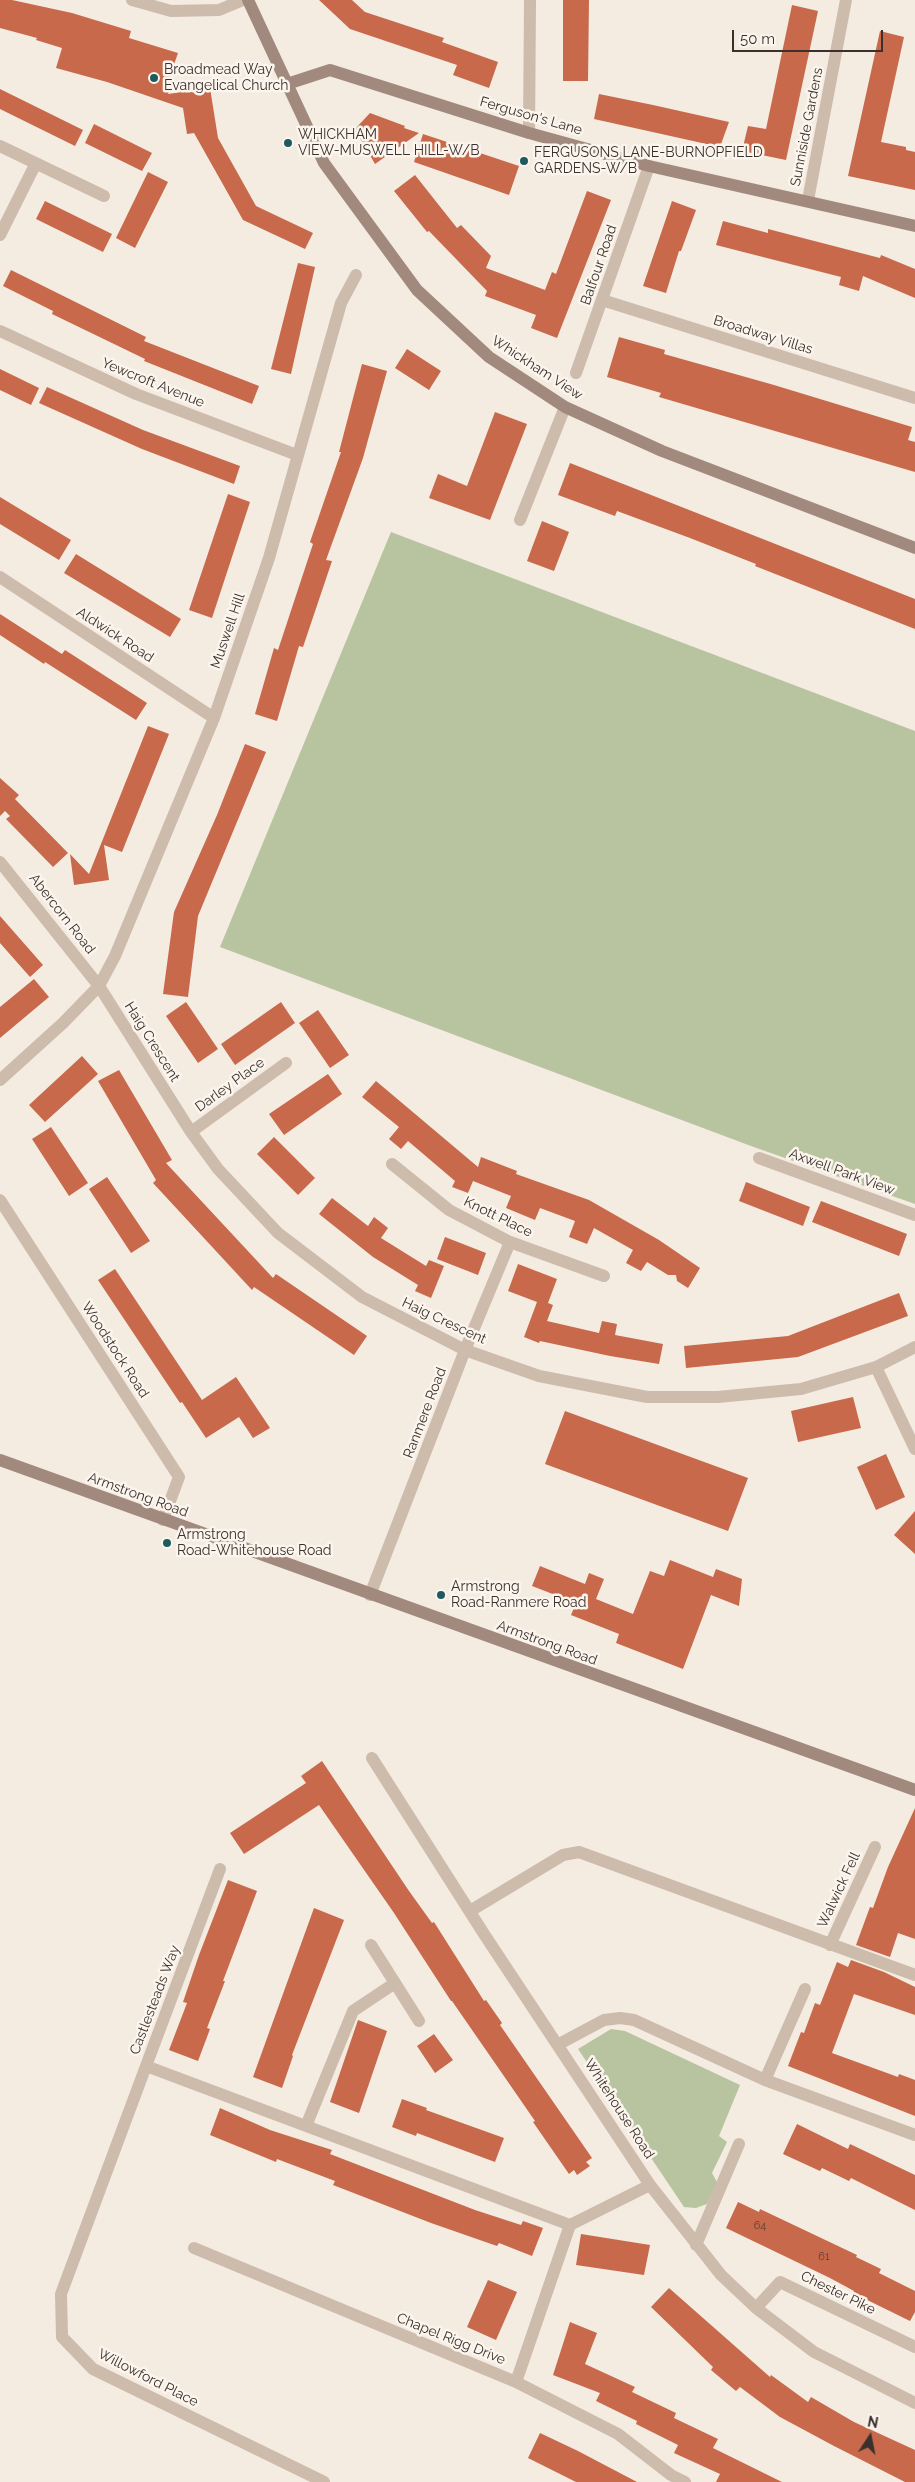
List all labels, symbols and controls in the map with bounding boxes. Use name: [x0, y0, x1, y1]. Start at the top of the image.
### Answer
scale bar: [735, 20, 886, 52]
text: 50 m: [740, 30, 775, 48]
place label: Broadmead Way Evangelical Church: [164, 62, 288, 94]
street label: Sunniside Gardens: [787, 66, 827, 188]
marker: Broadmead Way Evangelical Church: [148, 72, 160, 84]
street label: Ferguson's Lane: [478, 93, 584, 139]
place label: WHICKHAM VIEW-MUSWELL HILL-W/B: [298, 127, 480, 160]
marker: WHICKHAM VIEW-MUSWELL HILL-W/B: [282, 137, 294, 149]
place label: FERGUSONS LANE-BURNOPFIELD GARDENS-W/B: [534, 145, 763, 178]
marker: FERGUSONS LANE-BURNOPFIELD GARDENS-W/B: [518, 155, 530, 167]
street label: Balfour Road: [577, 223, 621, 307]
street label: Broadway Villas: [711, 312, 815, 358]
street label: Whickham View: [488, 332, 586, 404]
street label: Yewcroft Avenue: [99, 355, 207, 411]
street label: Muswell Hill: [207, 591, 249, 671]
street label: Aldwick Road: [73, 604, 157, 666]
street label: Abercorn Road: [25, 871, 99, 957]
street label: Haig Crescent: [121, 999, 183, 1085]
street label: Darley Place: [192, 1054, 268, 1116]
street label: Axwell Park View: [787, 1145, 897, 1199]
street label: Knott Place: [461, 1193, 535, 1241]
street label: Haig Crescent: [399, 1294, 489, 1348]
street label: Woodstock Road: [78, 1299, 152, 1401]
street label: Ranmere Road: [400, 1365, 450, 1461]
street label: Armstrong Road: [85, 1469, 191, 1521]
place label: Armstrong Road-Whitehouse Road: [177, 1527, 332, 1560]
marker: Armstrong Road-Whitehouse Road: [161, 1537, 173, 1549]
place label: Armstrong Road-Ranmere Road: [451, 1579, 586, 1611]
marker: Armstrong Road-Ranmere Road: [435, 1589, 447, 1601]
street label: Armstrong Road: [494, 1617, 600, 1669]
street label: Walwick Fell: [814, 1849, 864, 1931]
street label: Castlesteads Way: [126, 1943, 184, 2057]
street label: Whitehouse Road: [580, 2056, 658, 2162]
house number: 64: [754, 2219, 766, 2233]
house number: 61: [818, 2250, 830, 2264]
street label: Chester Pike: [798, 2268, 878, 2318]
street label: Chapel Rigg Drive: [394, 2309, 508, 2369]
street label: Willowford Place: [95, 2345, 201, 2411]
north arrow: [845, 2412, 895, 2462]
text: N: [866, 2413, 880, 2431]

